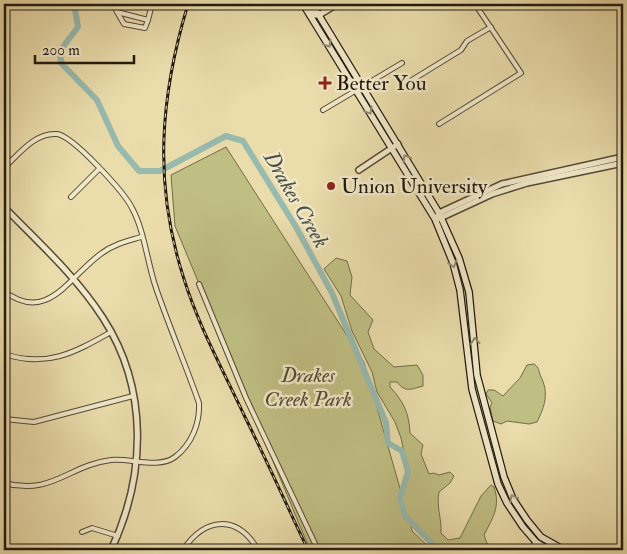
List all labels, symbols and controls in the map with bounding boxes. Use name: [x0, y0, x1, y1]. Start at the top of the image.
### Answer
scale bar: [35, 32, 134, 64]
one-way arrow: [322, 39, 332, 48]
text: 200 m: [42, 41, 80, 60]
place label: Better You: [336, 70, 427, 97]
marker: Better You: [318, 76, 332, 90]
one-way arrow: [363, 105, 373, 114]
water label: Drakes Creek: [257, 145, 335, 253]
one-way arrow: [403, 155, 413, 164]
place label: Union University: [341, 173, 488, 200]
marker: Union University: [325, 180, 337, 192]
one-way arrow: [447, 260, 457, 268]
one-way arrow: [469, 336, 480, 344]
park label: Drakes Creek Park: [264, 362, 352, 413]
one-way arrow: [509, 494, 519, 503]

